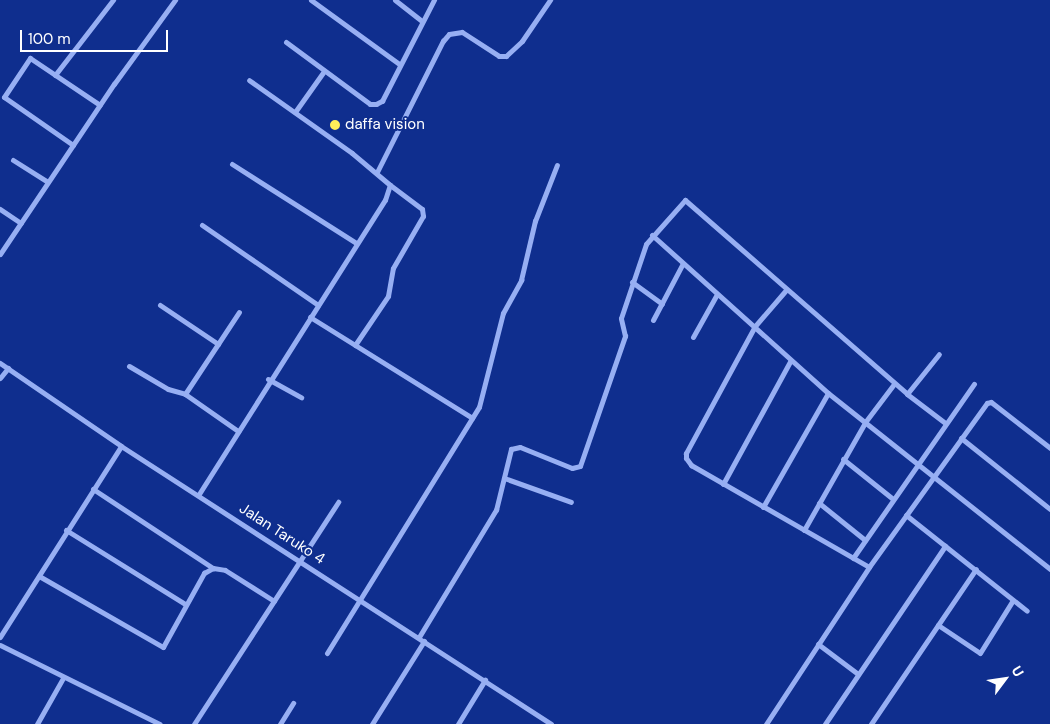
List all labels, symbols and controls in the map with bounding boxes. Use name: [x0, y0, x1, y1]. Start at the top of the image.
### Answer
scale bar: [22, 20, 170, 52]
text: 100 m: [28, 29, 71, 49]
place label: daffa vision: [345, 116, 425, 134]
marker: daffa vision: [329, 119, 341, 131]
street label: Jalan Taruko 4: [236, 500, 328, 568]
north arrow: [980, 654, 1030, 704]
text: U: [1008, 663, 1028, 680]

